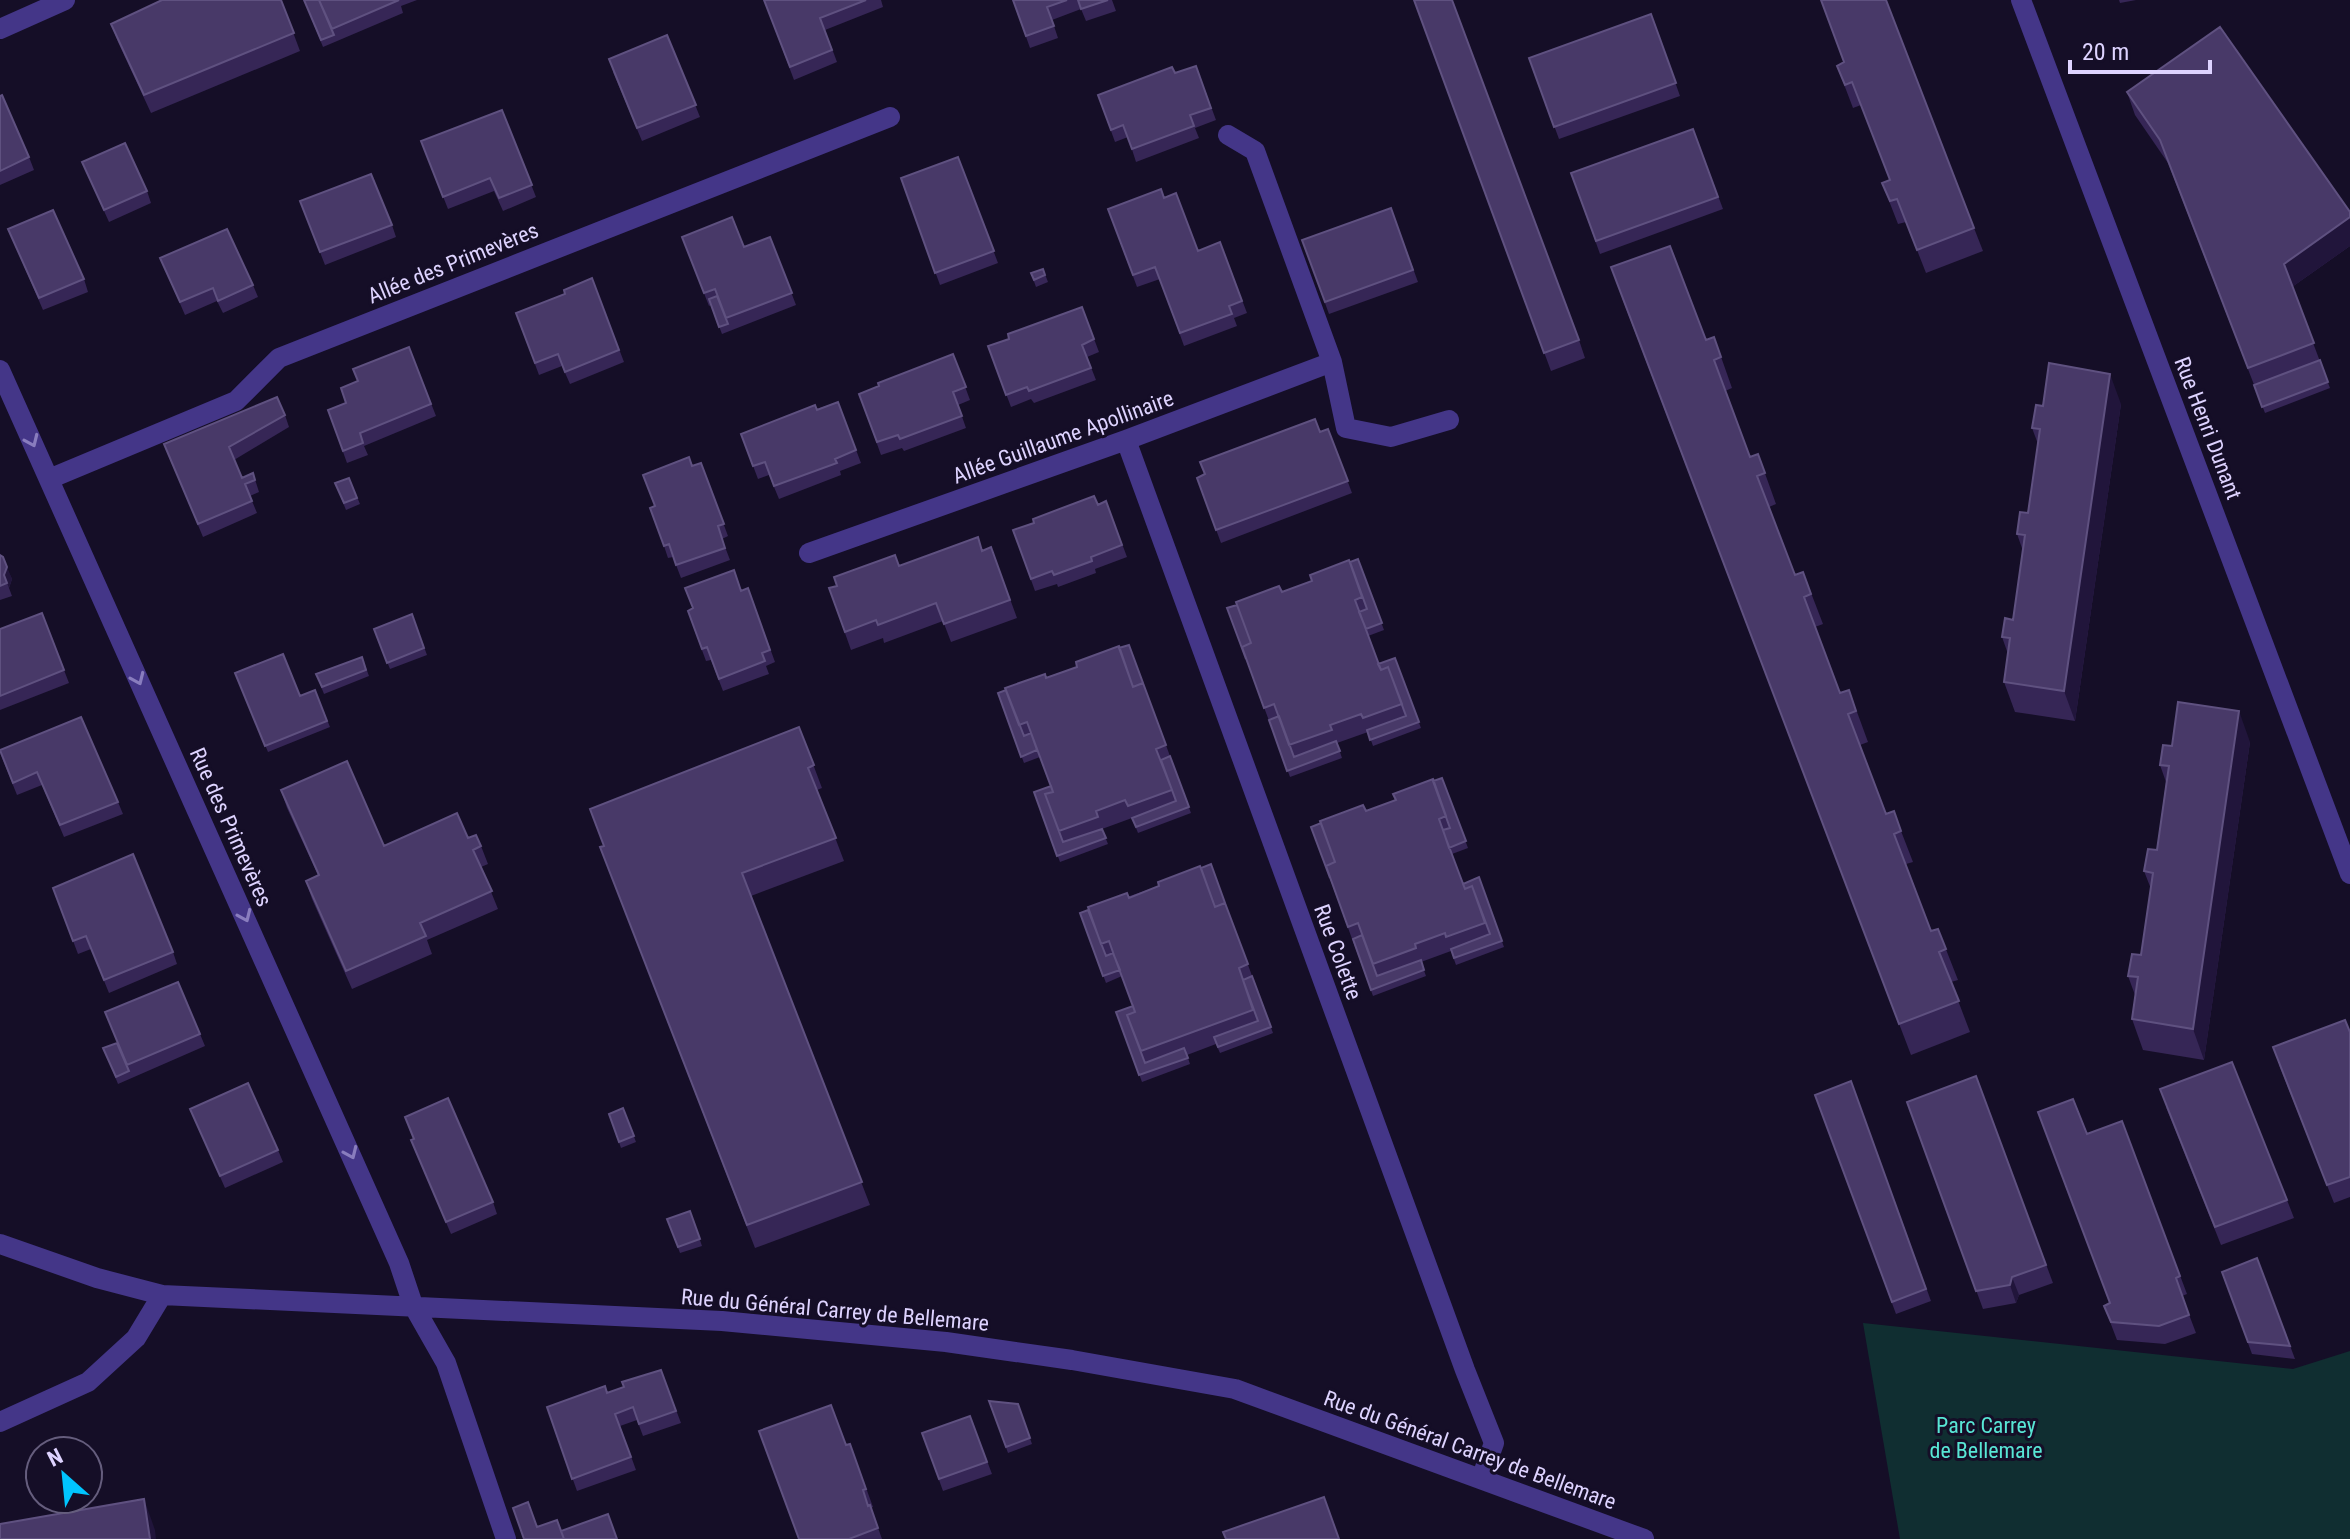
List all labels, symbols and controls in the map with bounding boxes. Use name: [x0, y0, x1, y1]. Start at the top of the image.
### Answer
scale bar: [2070, 24, 2210, 74]
text: 20 m: [2082, 38, 2129, 66]
street label: Allée des Primevères: [364, 217, 542, 309]
street label: Rue Henri Dunant: [2169, 353, 2247, 503]
street label: Allée Guillaume Apollinaire: [949, 385, 1177, 489]
one-way arrow: [22, 433, 38, 448]
one-way arrow: [129, 670, 145, 685]
street label: Rue des Primevères: [185, 744, 277, 910]
street label: Rue Colette: [1309, 901, 1367, 1003]
one-way arrow: [235, 908, 251, 922]
one-way arrow: [341, 1145, 357, 1160]
street label: Rue du Général Carrey de Bellemare: [680, 1284, 990, 1336]
street label: Rue du Général Carrey de Bellemare: [1321, 1385, 1619, 1515]
park label: Parc Carrey de Bellemare: [1930, 1413, 2042, 1463]
north arrow: [24, 1435, 104, 1515]
text: N: [43, 1443, 67, 1472]

